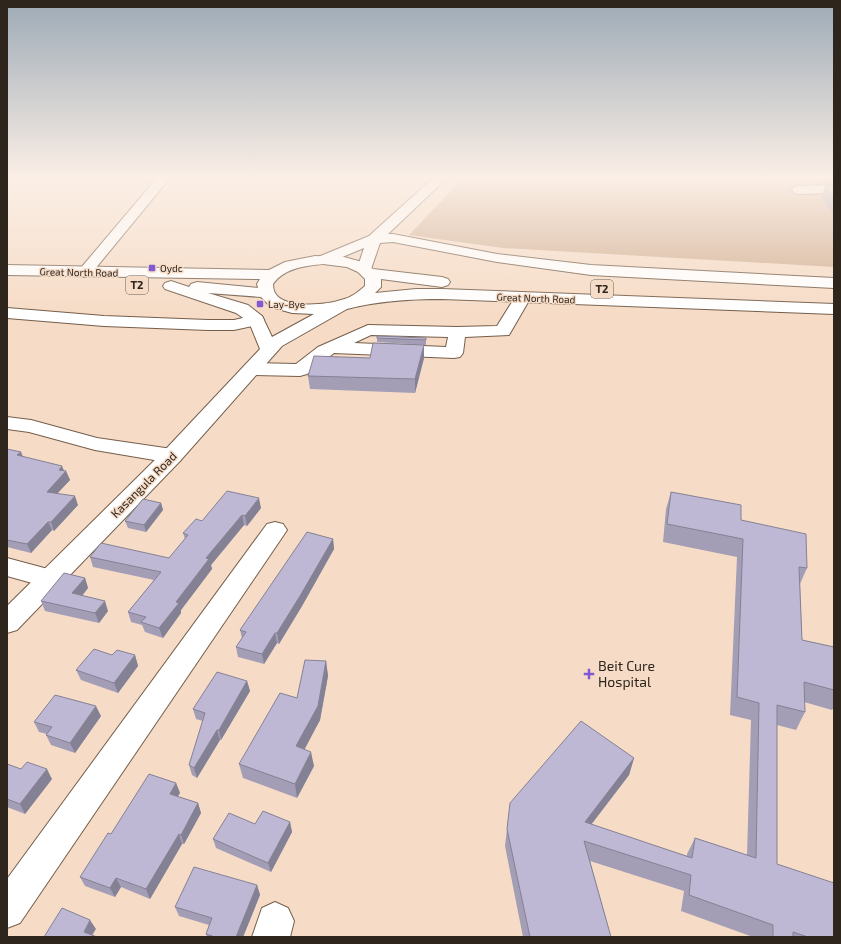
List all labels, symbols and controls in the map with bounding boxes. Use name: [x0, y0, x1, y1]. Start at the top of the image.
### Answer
place label: Oydc: [160, 262, 183, 274]
marker: Oydc: [147, 263, 157, 273]
street label: Great North Road: [40, 265, 118, 279]
road number: T2: [126, 276, 148, 294]
road number: T2: [591, 280, 613, 298]
street label: Great North Road: [496, 291, 576, 305]
place label: Lay-Bye: [268, 298, 305, 310]
marker: Lay-Bye: [255, 299, 265, 309]
street label: Kasangula Road: [107, 448, 179, 520]
place label: Beit Cure Hospital: [598, 657, 655, 690]
marker: Beit Cure Hospital: [583, 668, 595, 680]

